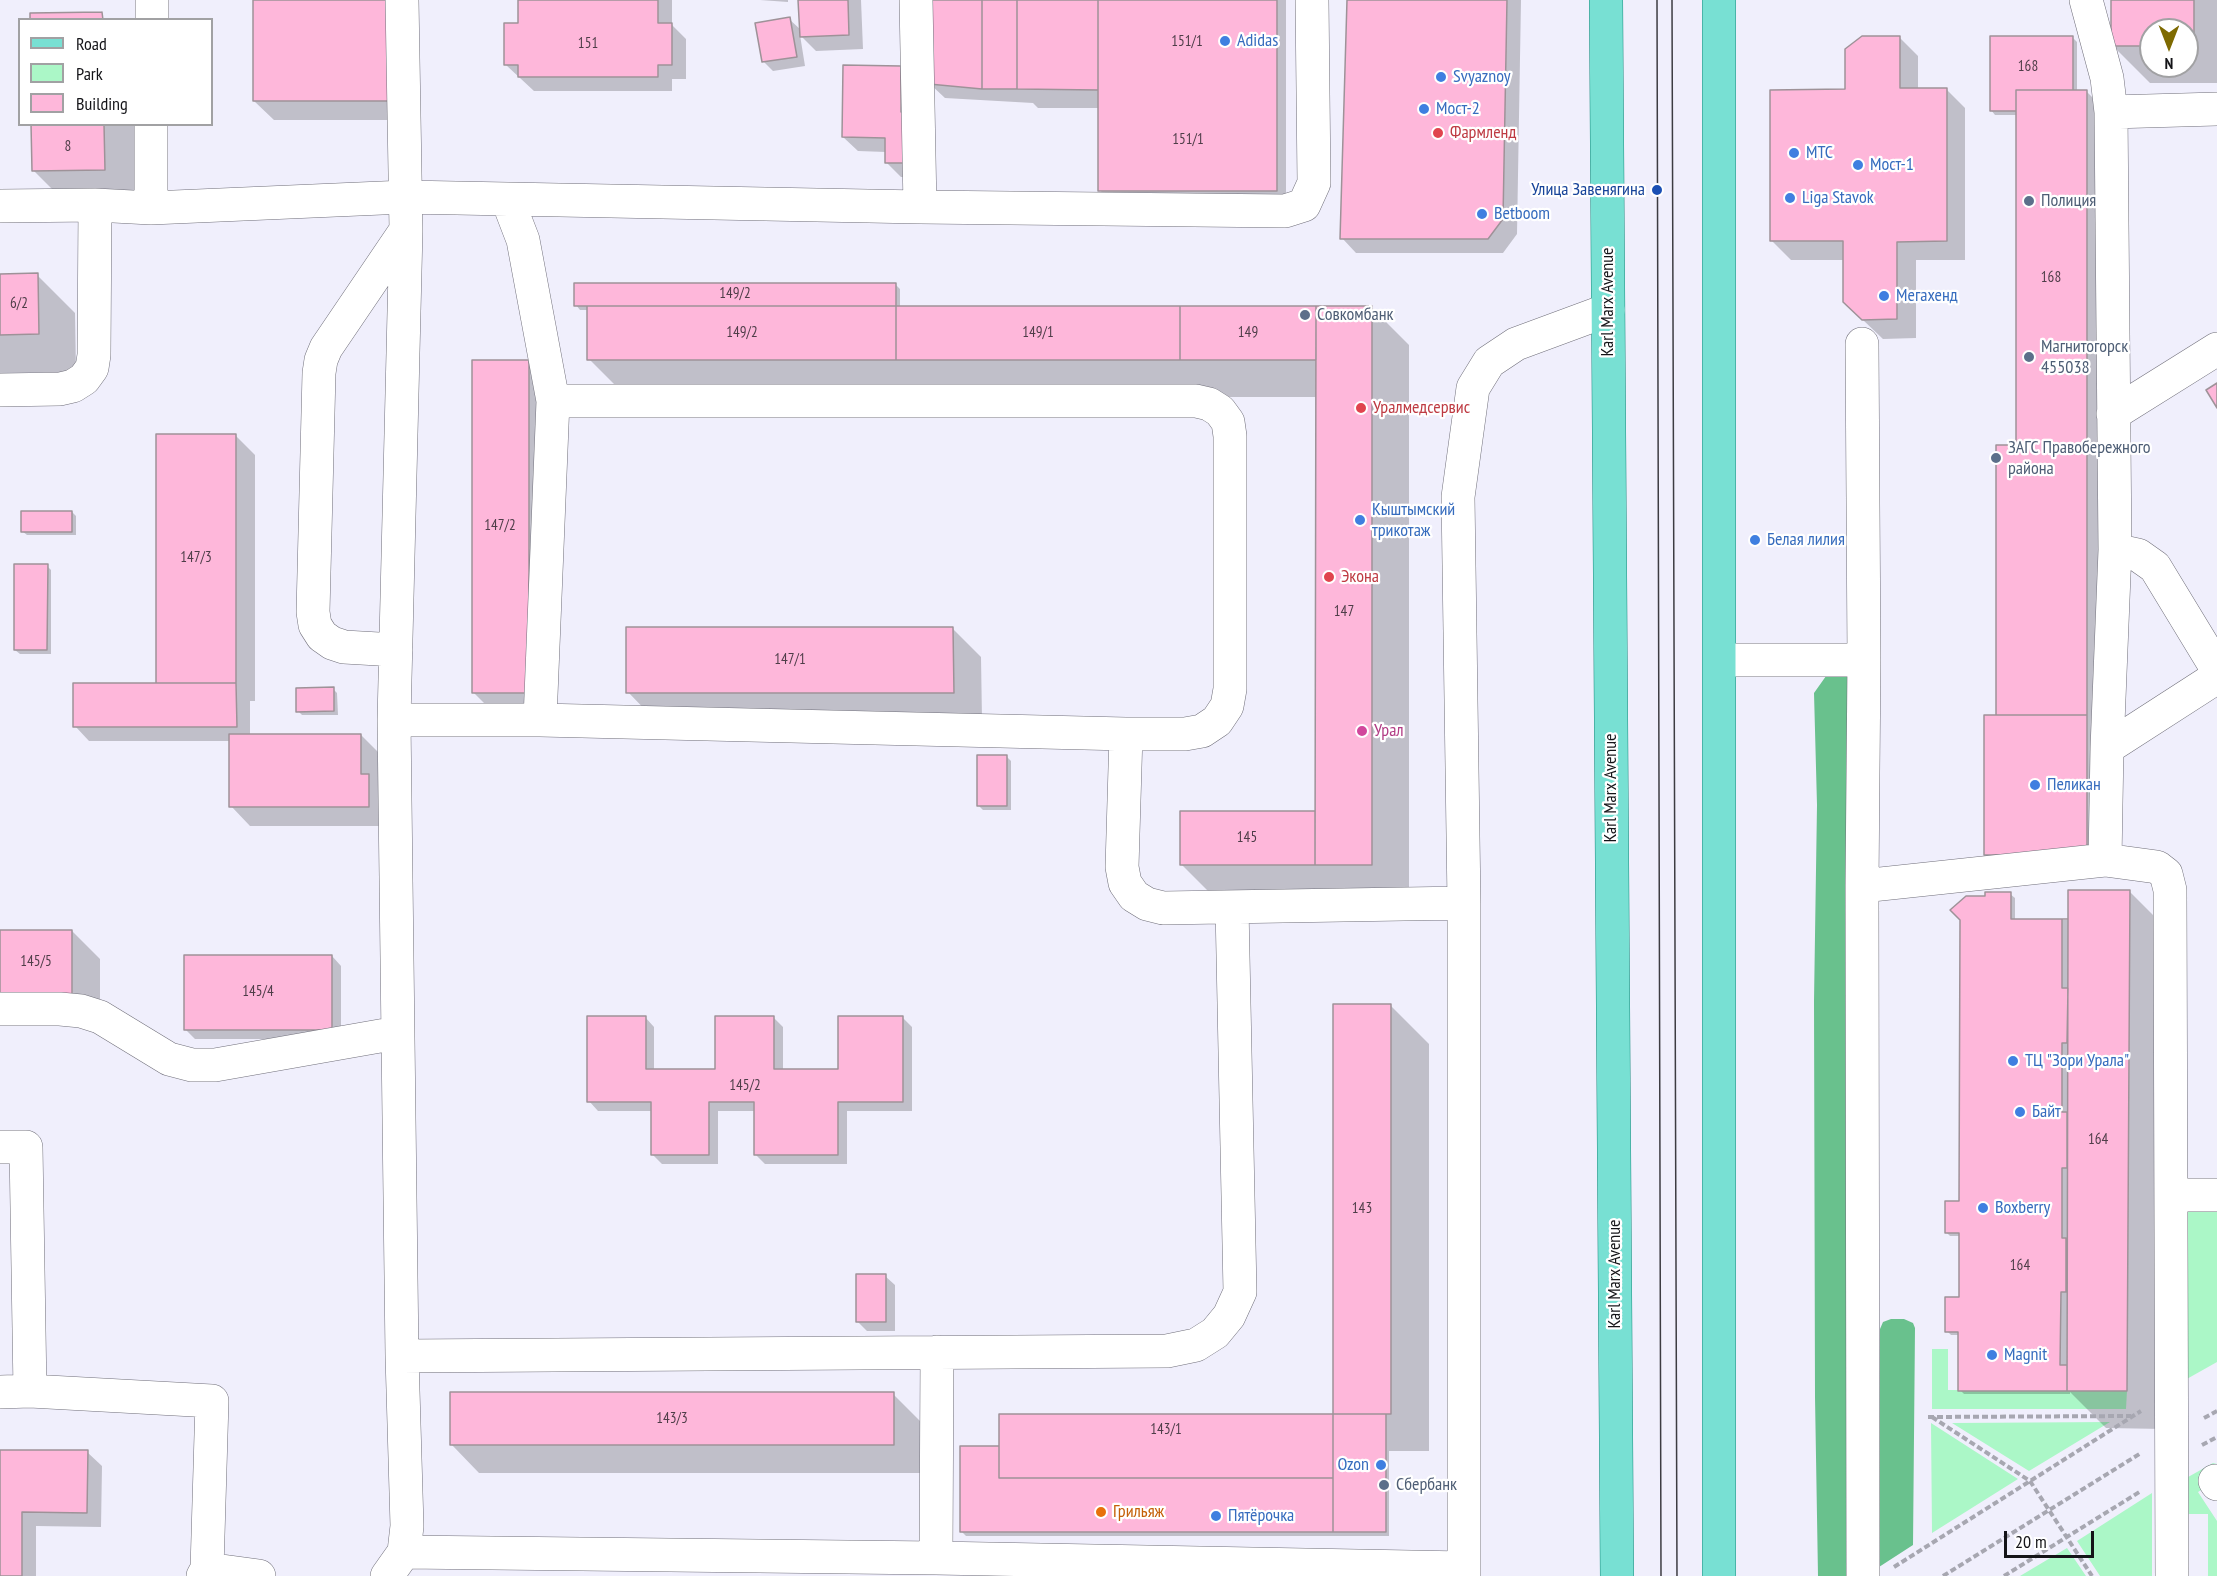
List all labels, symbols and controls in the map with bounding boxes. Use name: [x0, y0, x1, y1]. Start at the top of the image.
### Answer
legend: [18, 18, 213, 126]
north arrow: [2139, 18, 2199, 78]
place label: Adidas: [1237, 30, 1278, 52]
text: Road: [76, 32, 107, 55]
house number: 151/1: [1171, 33, 1203, 51]
marker: Adidas: [1218, 34, 1232, 48]
house number: 151: [578, 35, 598, 53]
text: N: [2165, 54, 2173, 74]
house number: 168: [2018, 58, 2038, 76]
text: Park: [76, 62, 103, 85]
place label: Svyaznoy: [1453, 66, 1511, 88]
marker: Svyaznoy: [1434, 70, 1448, 84]
text: Building: [76, 92, 128, 115]
place label: Мост-2: [1436, 98, 1480, 120]
marker: Мост-2: [1417, 102, 1431, 116]
place label: Фармленд: [1450, 122, 1516, 144]
marker: Фармленд: [1431, 126, 1445, 140]
house number: 151/1: [1172, 131, 1204, 149]
house number: 8: [65, 138, 71, 156]
place label: МТС: [1806, 142, 1833, 164]
marker: МТС: [1787, 146, 1801, 160]
place label: Мост-1: [1870, 154, 1914, 176]
marker: Мост-1: [1851, 158, 1865, 172]
place label: Улица Завенягина: [1531, 179, 1645, 201]
marker: Улица Завенягина: [1650, 183, 1664, 197]
place label: Liga Stavok: [1802, 187, 1874, 209]
place label: Полиция: [2041, 190, 2096, 212]
marker: Liga Stavok: [1783, 191, 1797, 205]
marker: Полиция: [2022, 194, 2036, 208]
place label: Betboom: [1494, 203, 1550, 225]
marker: Betboom: [1475, 207, 1489, 221]
street label: Karl Marx Avenue: [1597, 248, 1619, 356]
house number: 168: [2041, 269, 2061, 287]
house number: 149/2: [719, 285, 751, 303]
place label: Мегахенд: [1896, 285, 1958, 307]
marker: Мегахенд: [1877, 289, 1891, 303]
house number: 6/2: [10, 295, 28, 313]
place label: Совкомбанк: [1317, 304, 1394, 326]
marker: Совкомбанк: [1298, 308, 1312, 322]
house number: 149/2: [726, 324, 758, 342]
house number: 149/1: [1022, 324, 1054, 342]
house number: 149: [1238, 324, 1258, 342]
place label: Магнитогорск 455038: [2041, 336, 2128, 378]
marker: Магнитогорск 455038: [2022, 350, 2036, 364]
place label: Уралмедсервис: [1373, 397, 1470, 419]
marker: Уралмедсервис: [1354, 401, 1368, 415]
place label: ЗАГС Правобережного района: [2008, 437, 2151, 480]
marker: ЗАГС Правобережного района: [1989, 451, 2003, 465]
place label: Кыштымский трикотаж: [1372, 499, 1455, 542]
marker: Кыштымский трикотаж: [1353, 513, 1367, 527]
house number: 147/2: [484, 517, 516, 535]
place label: Белая лилия: [1767, 529, 1845, 551]
marker: Белая лилия: [1748, 533, 1762, 547]
house number: 147/3: [180, 549, 212, 567]
place label: Экона: [1341, 566, 1379, 588]
marker: Экона: [1322, 570, 1336, 584]
house number: 147: [1334, 603, 1354, 621]
house number: 147/1: [774, 651, 806, 669]
place label: Урал: [1374, 720, 1404, 742]
marker: Урал: [1355, 724, 1369, 738]
street label: Karl Marx Avenue: [1600, 734, 1622, 842]
place label: Пеликан: [2047, 774, 2101, 796]
marker: Пеликан: [2028, 778, 2042, 792]
house number: 145: [1237, 829, 1257, 847]
house number: 145/5: [20, 953, 52, 971]
house number: 145/4: [242, 983, 274, 1001]
place label: ТЦ "Зори Урала": [2025, 1050, 2129, 1072]
marker: ТЦ "Зори Урала": [2006, 1054, 2020, 1068]
house number: 145/2: [729, 1077, 761, 1095]
place label: Байт: [2032, 1101, 2061, 1123]
marker: Байт: [2013, 1105, 2027, 1119]
house number: 164: [2088, 1131, 2108, 1149]
place label: Boxberry: [1995, 1197, 2050, 1219]
house number: 143: [1352, 1200, 1372, 1218]
marker: Boxberry: [1976, 1201, 1990, 1215]
street label: Karl Marx Avenue: [1604, 1220, 1626, 1328]
house number: 164: [2010, 1257, 2030, 1275]
place label: Magnit: [2004, 1344, 2047, 1366]
marker: Magnit: [1985, 1348, 1999, 1362]
house number: 143/3: [656, 1410, 688, 1428]
house number: 143/1: [1150, 1421, 1182, 1439]
place label: Ozon: [1337, 1454, 1369, 1476]
marker: Ozon: [1374, 1458, 1388, 1472]
place label: Сбербанк: [1396, 1474, 1457, 1496]
marker: Сбербанк: [1377, 1478, 1391, 1492]
place label: Грильяж: [1113, 1501, 1164, 1523]
marker: Грильяж: [1094, 1505, 1108, 1519]
place label: Пятёрочка: [1228, 1505, 1294, 1527]
marker: Пятёрочка: [1209, 1509, 1223, 1523]
scale bar: [2007, 1519, 2097, 1557]
text: 20 m: [2015, 1530, 2047, 1553]

